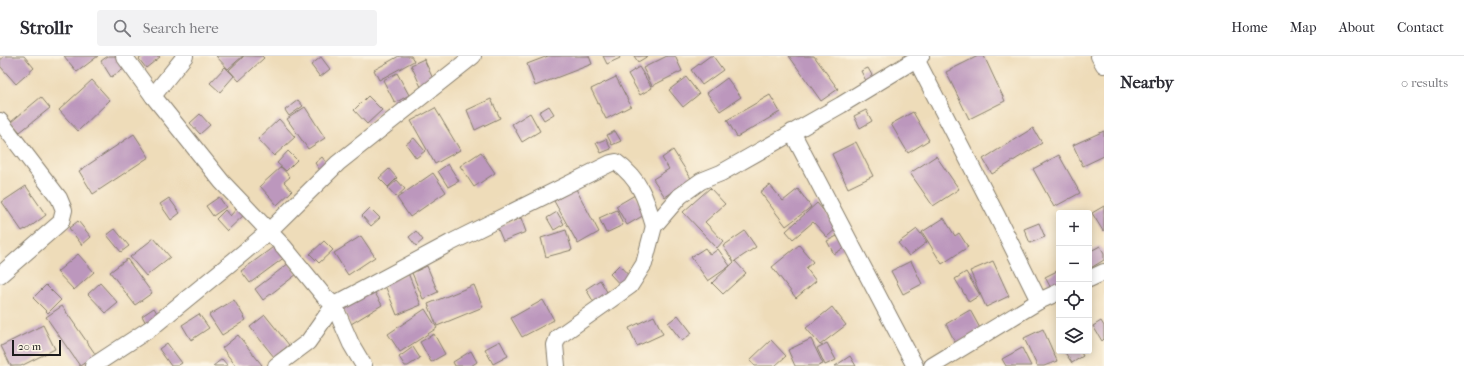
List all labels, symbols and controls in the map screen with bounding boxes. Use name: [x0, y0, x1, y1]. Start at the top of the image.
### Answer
search box: [97, 10, 377, 46]
text: Strollr: [20, 17, 73, 39]
icon: search: [111, 17, 133, 39]
text: Search here: [143, 19, 219, 37]
text: Home: [1231, 19, 1268, 36]
text: Map: [1290, 19, 1317, 36]
text: About: [1339, 19, 1375, 36]
text: Contact: [1397, 19, 1444, 36]
text: Nearby: [1120, 72, 1174, 92]
text: 0 results: [1401, 75, 1448, 90]
map controls: [1056, 210, 1092, 354]
button: +: [1056, 210, 1092, 246]
button: −: [1056, 246, 1092, 282]
button: locate: [1056, 282, 1092, 318]
button: layers: [1056, 318, 1092, 354]
scale bar: [12, 338, 61, 357]
text: 20 m: [18, 340, 41, 353]

